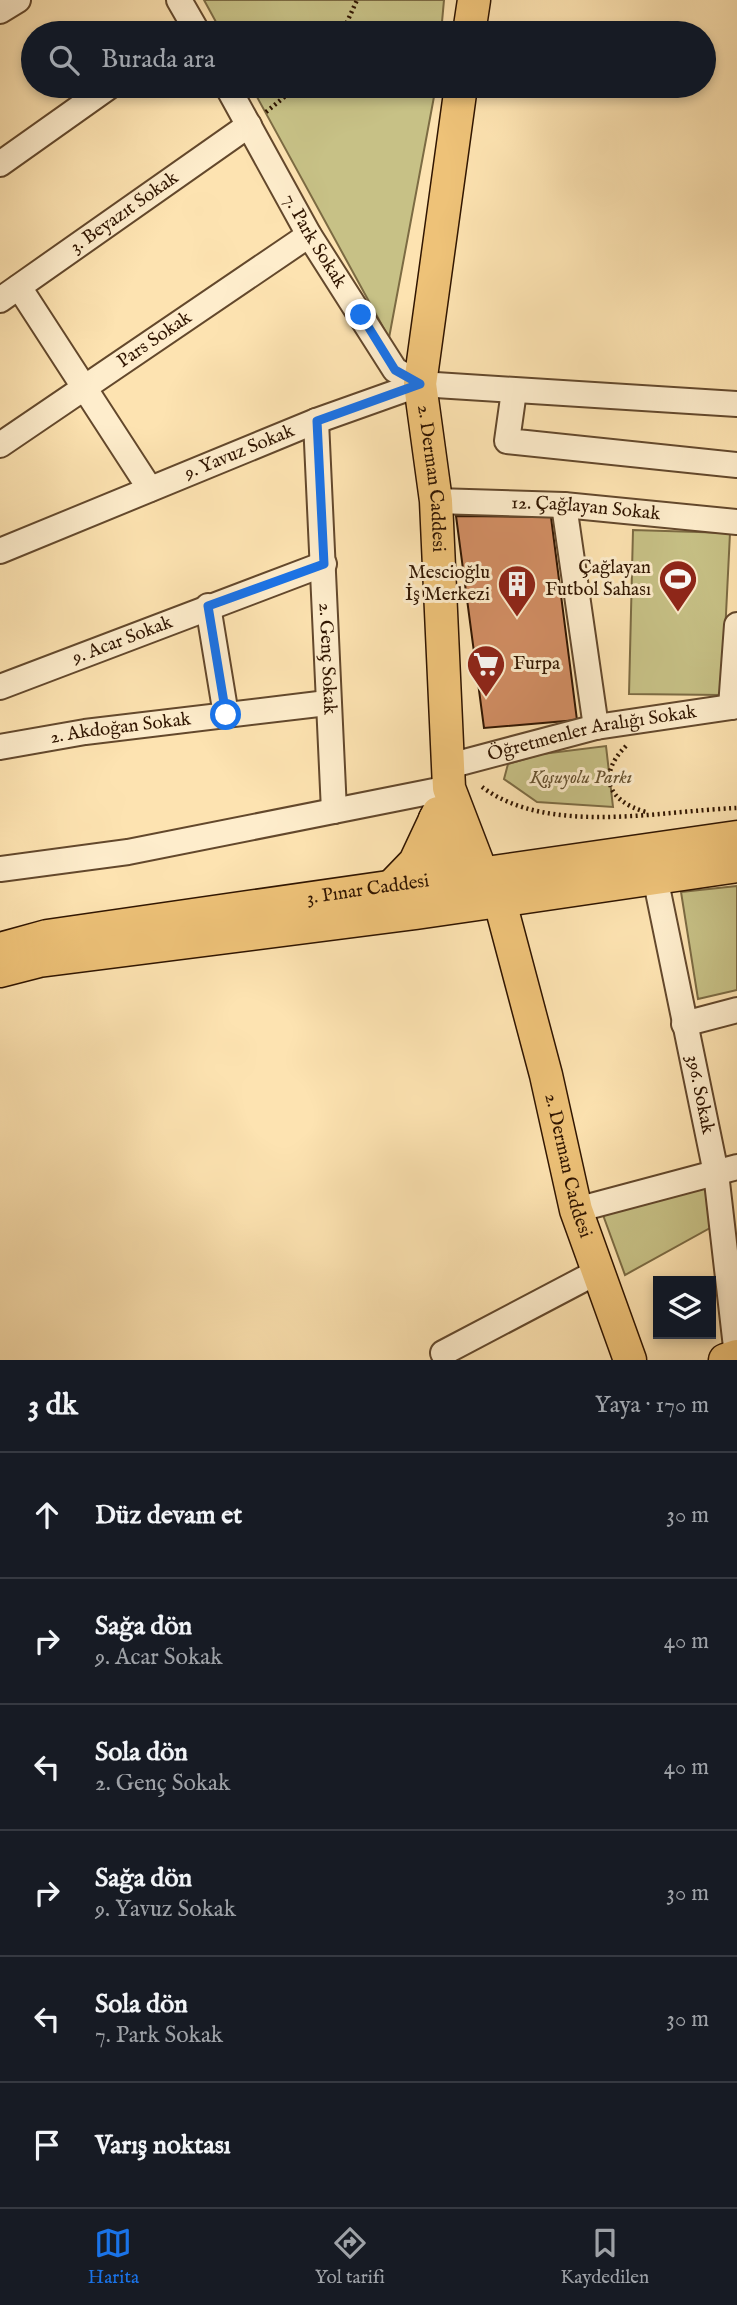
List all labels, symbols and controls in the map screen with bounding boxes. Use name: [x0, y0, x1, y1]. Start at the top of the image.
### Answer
search box: [21, 21, 716, 98]
icon: search: [45, 41, 83, 79]
text: Burada ara: [101, 43, 215, 76]
street label: 3. Beyazıt Sokak: [65, 166, 184, 259]
street label: 7. Park Sokak: [277, 190, 352, 294]
route end: [345, 299, 376, 330]
street label: Pars Sokak: [113, 305, 197, 374]
street label: 2. Derman Caddesi: [411, 403, 450, 553]
street label: 9. Yavuz Sokak: [180, 419, 299, 486]
street label: 12. Çağlayan Sokak: [511, 491, 662, 526]
place label: Çağlayan Futbol Sahası: [545, 556, 651, 602]
sports icon: Çağlayan Futbol Sahası: [657, 558, 699, 613]
place label: Mescioğlu İş Merkezi: [405, 561, 490, 607]
building icon: Mescioğlu İş Merkezi: [496, 563, 538, 618]
street label: 2. Genç Sokak: [312, 602, 342, 716]
street label: 9. Acar Sokak: [68, 610, 177, 671]
supermarket icon: Furpa: [465, 643, 507, 698]
place label: Furpa: [513, 652, 561, 676]
route start: [210, 699, 241, 730]
street label: Öğretmenler Aralığı Sokak: [485, 700, 699, 767]
street label: 2. Akdoğan Sokak: [48, 707, 193, 750]
park label: Koşuyolu Parkı: [529, 766, 632, 790]
street label: 3. Pınar Caddesi: [305, 869, 431, 911]
street label: 396. Sokak: [680, 1053, 720, 1137]
street label: 2. Derman Caddesi: [539, 1091, 597, 1241]
map controls: [653, 1276, 716, 1339]
button: layers: [653, 1276, 716, 1339]
text: 3 dk: [28, 1387, 78, 1425]
text: Yaya · 170 m: [595, 1391, 709, 1420]
icon: ahead: [28, 1496, 66, 1534]
text: Düz devam et: [95, 1499, 242, 1532]
text: 30 m: [666, 1501, 709, 1530]
text: Sağa dön: [95, 1610, 192, 1643]
icon: right: [28, 1622, 66, 1660]
text: 40 m: [664, 1627, 709, 1656]
text: 9. Acar Sokak: [95, 1643, 222, 1672]
text: Sola dön: [95, 1736, 188, 1769]
icon: left: [28, 1748, 66, 1786]
text: 40 m: [664, 1753, 709, 1782]
text: 2. Genç Sokak: [95, 1769, 230, 1798]
text: Sağa dön: [95, 1862, 192, 1895]
icon: right: [28, 1874, 66, 1912]
text: 30 m: [666, 1879, 709, 1908]
text: 9. Yavuz Sokak: [95, 1895, 236, 1924]
text: Sola dön: [95, 1988, 188, 2021]
icon: left: [28, 2000, 66, 2038]
text: 30 m: [666, 2005, 709, 2034]
text: 7. Park Sokak: [95, 2021, 223, 2050]
icon: arrive: [28, 2126, 66, 2164]
text: Varış noktası: [95, 2129, 231, 2162]
tab: Harita: [88, 2224, 139, 2290]
tab: Yol tarifi: [315, 2224, 385, 2290]
tab: Kaydedilen: [560, 2224, 649, 2290]

